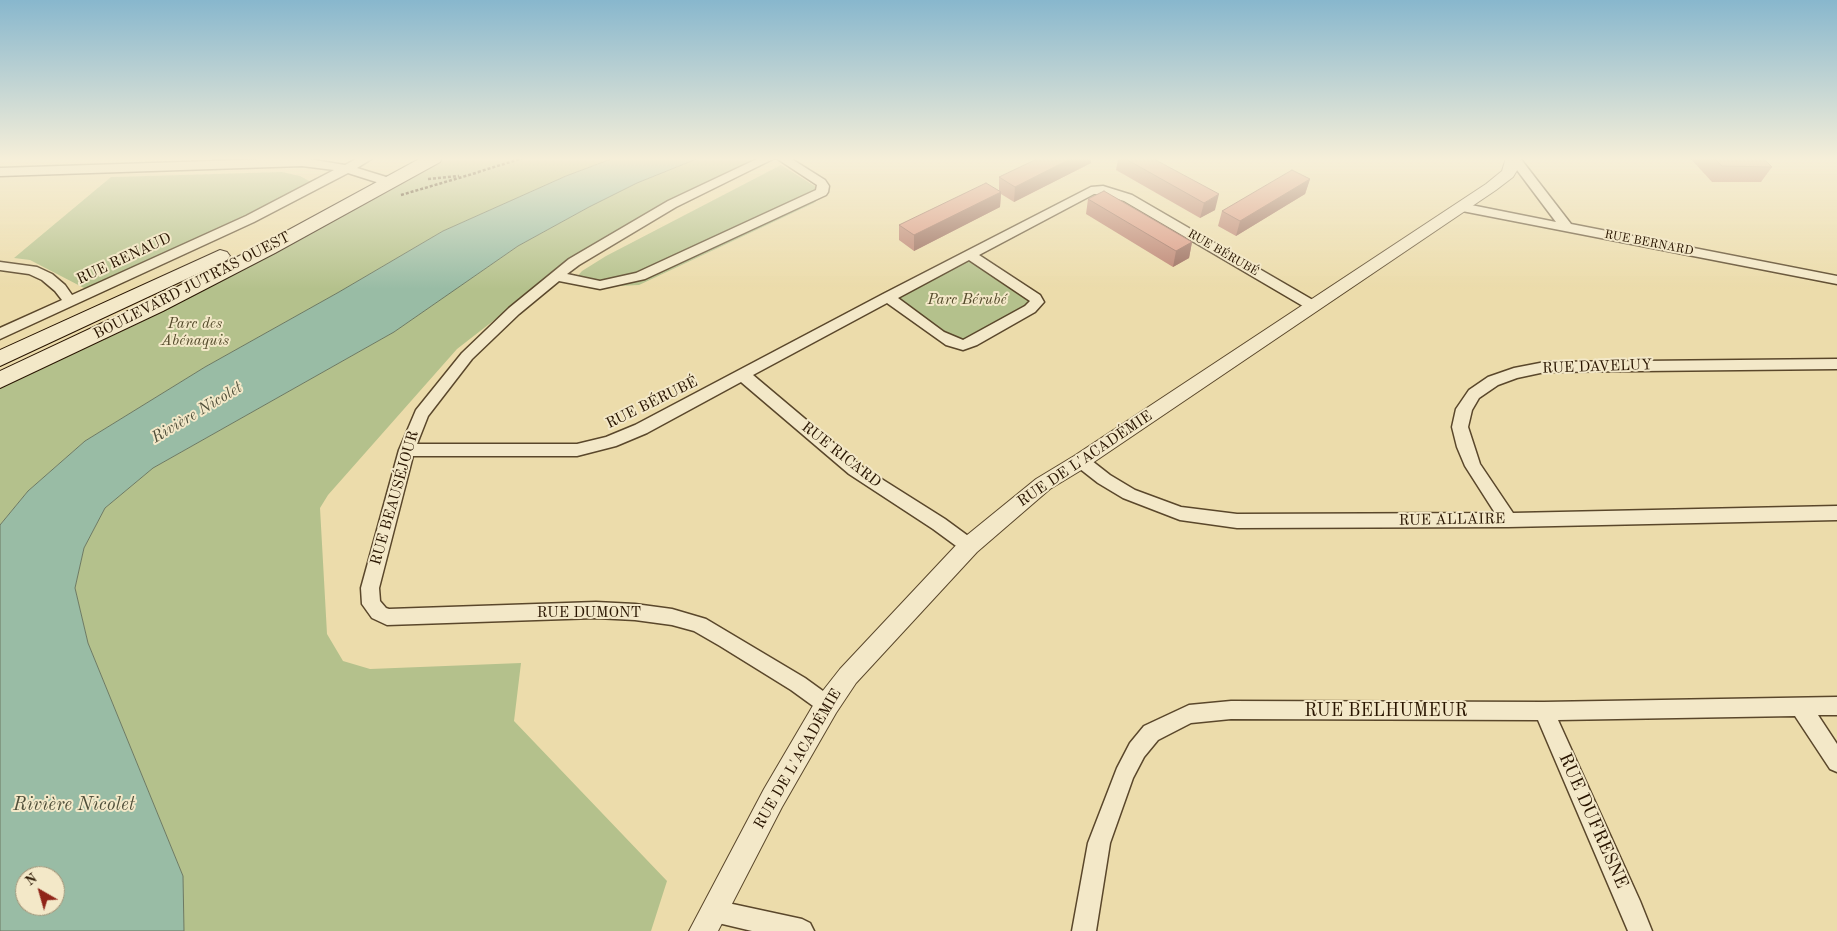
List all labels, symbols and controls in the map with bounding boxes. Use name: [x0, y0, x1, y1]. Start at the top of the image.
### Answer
street label: RUE BÉRUBÉ: [1185, 227, 1261, 279]
street label: RUE BERNARD: [1603, 227, 1695, 259]
street label: BOULEVARD JUTRAS OUEST: [91, 228, 293, 344]
street label: RUE RENAUD: [74, 229, 174, 289]
park label: Parc Bérubé: [927, 291, 1007, 309]
park label: Parc des Abénaquis: [161, 315, 229, 350]
street label: RUE DAVELUY: [1542, 356, 1652, 378]
street label: RUE BÉRUBÉ: [603, 373, 701, 433]
water label: Rivière Nicolet: [148, 378, 246, 448]
street label: RUE DE L'ACADÉMIE: [1014, 407, 1156, 511]
street label: RUE RICARD: [798, 418, 884, 492]
street label: RUE BEAUSÉJOUR: [367, 429, 423, 567]
street label: RUE ALLAIRE: [1399, 510, 1505, 530]
street label: RUE DUMONT: [537, 604, 641, 622]
street label: RUE DE L'ACADÉMIE: [751, 686, 845, 832]
street label: RUE BELHUMEUR: [1304, 700, 1468, 722]
street label: RUE DUFRESNE: [1553, 750, 1633, 892]
water label: Rivière Nicolet: [13, 794, 135, 816]
north arrow: [15, 866, 65, 916]
text: N: [23, 871, 40, 889]

